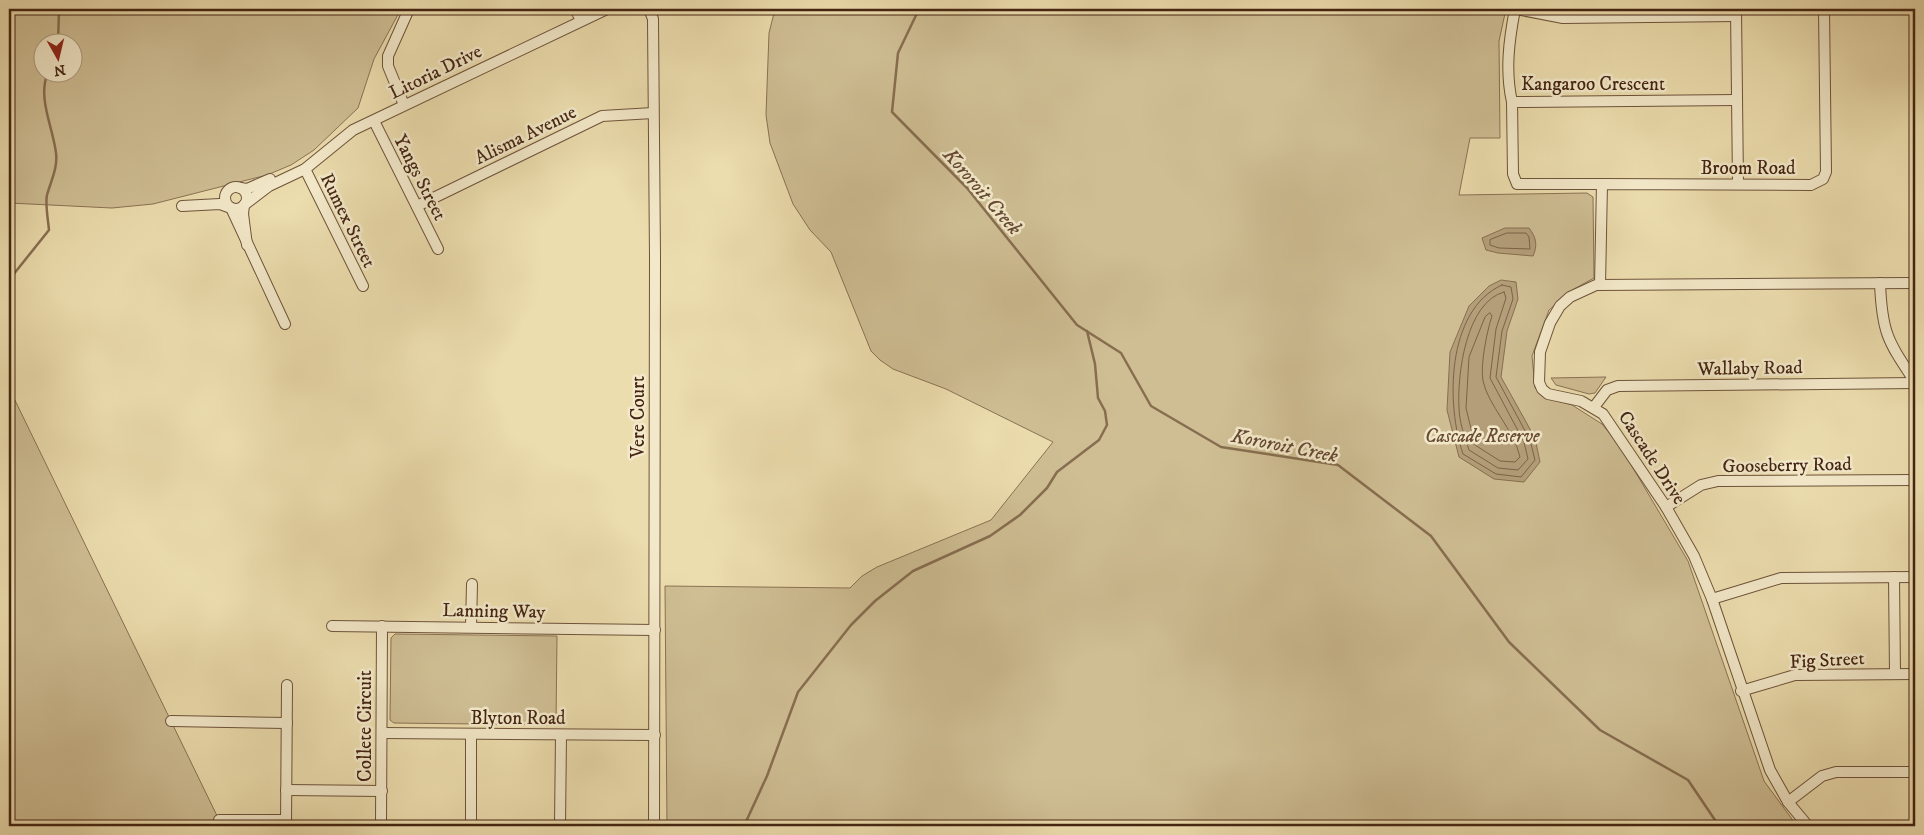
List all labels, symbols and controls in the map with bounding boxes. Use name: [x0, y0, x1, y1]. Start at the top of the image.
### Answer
north arrow: [32, 32, 82, 82]
street label: Litoria Drive: [386, 40, 486, 105]
text: N: [52, 60, 67, 80]
street label: Kangaroo Crescent: [1521, 73, 1665, 96]
street label: Alisma Avenue: [471, 101, 580, 170]
street label: Yangs Street: [388, 131, 451, 225]
water label: Kororoit Creek: [936, 142, 1027, 241]
street label: Broom Road: [1700, 157, 1796, 180]
street label: Rumex Street: [315, 170, 380, 272]
street label: Wallaby Road: [1696, 356, 1803, 381]
street label: Vere Court: [627, 376, 650, 459]
street label: Cascade Drive: [1613, 407, 1691, 509]
water label: Kororoit Creek: [1229, 424, 1341, 469]
park label: Cascade Reserve: [1425, 425, 1540, 448]
street label: Gooseberry Road: [1722, 453, 1852, 478]
street label: Lanning Way: [442, 599, 547, 624]
street label: Fig Street: [1789, 647, 1865, 674]
street label: Collete Circuit: [354, 670, 377, 782]
street label: Blyton Road: [470, 707, 566, 730]

